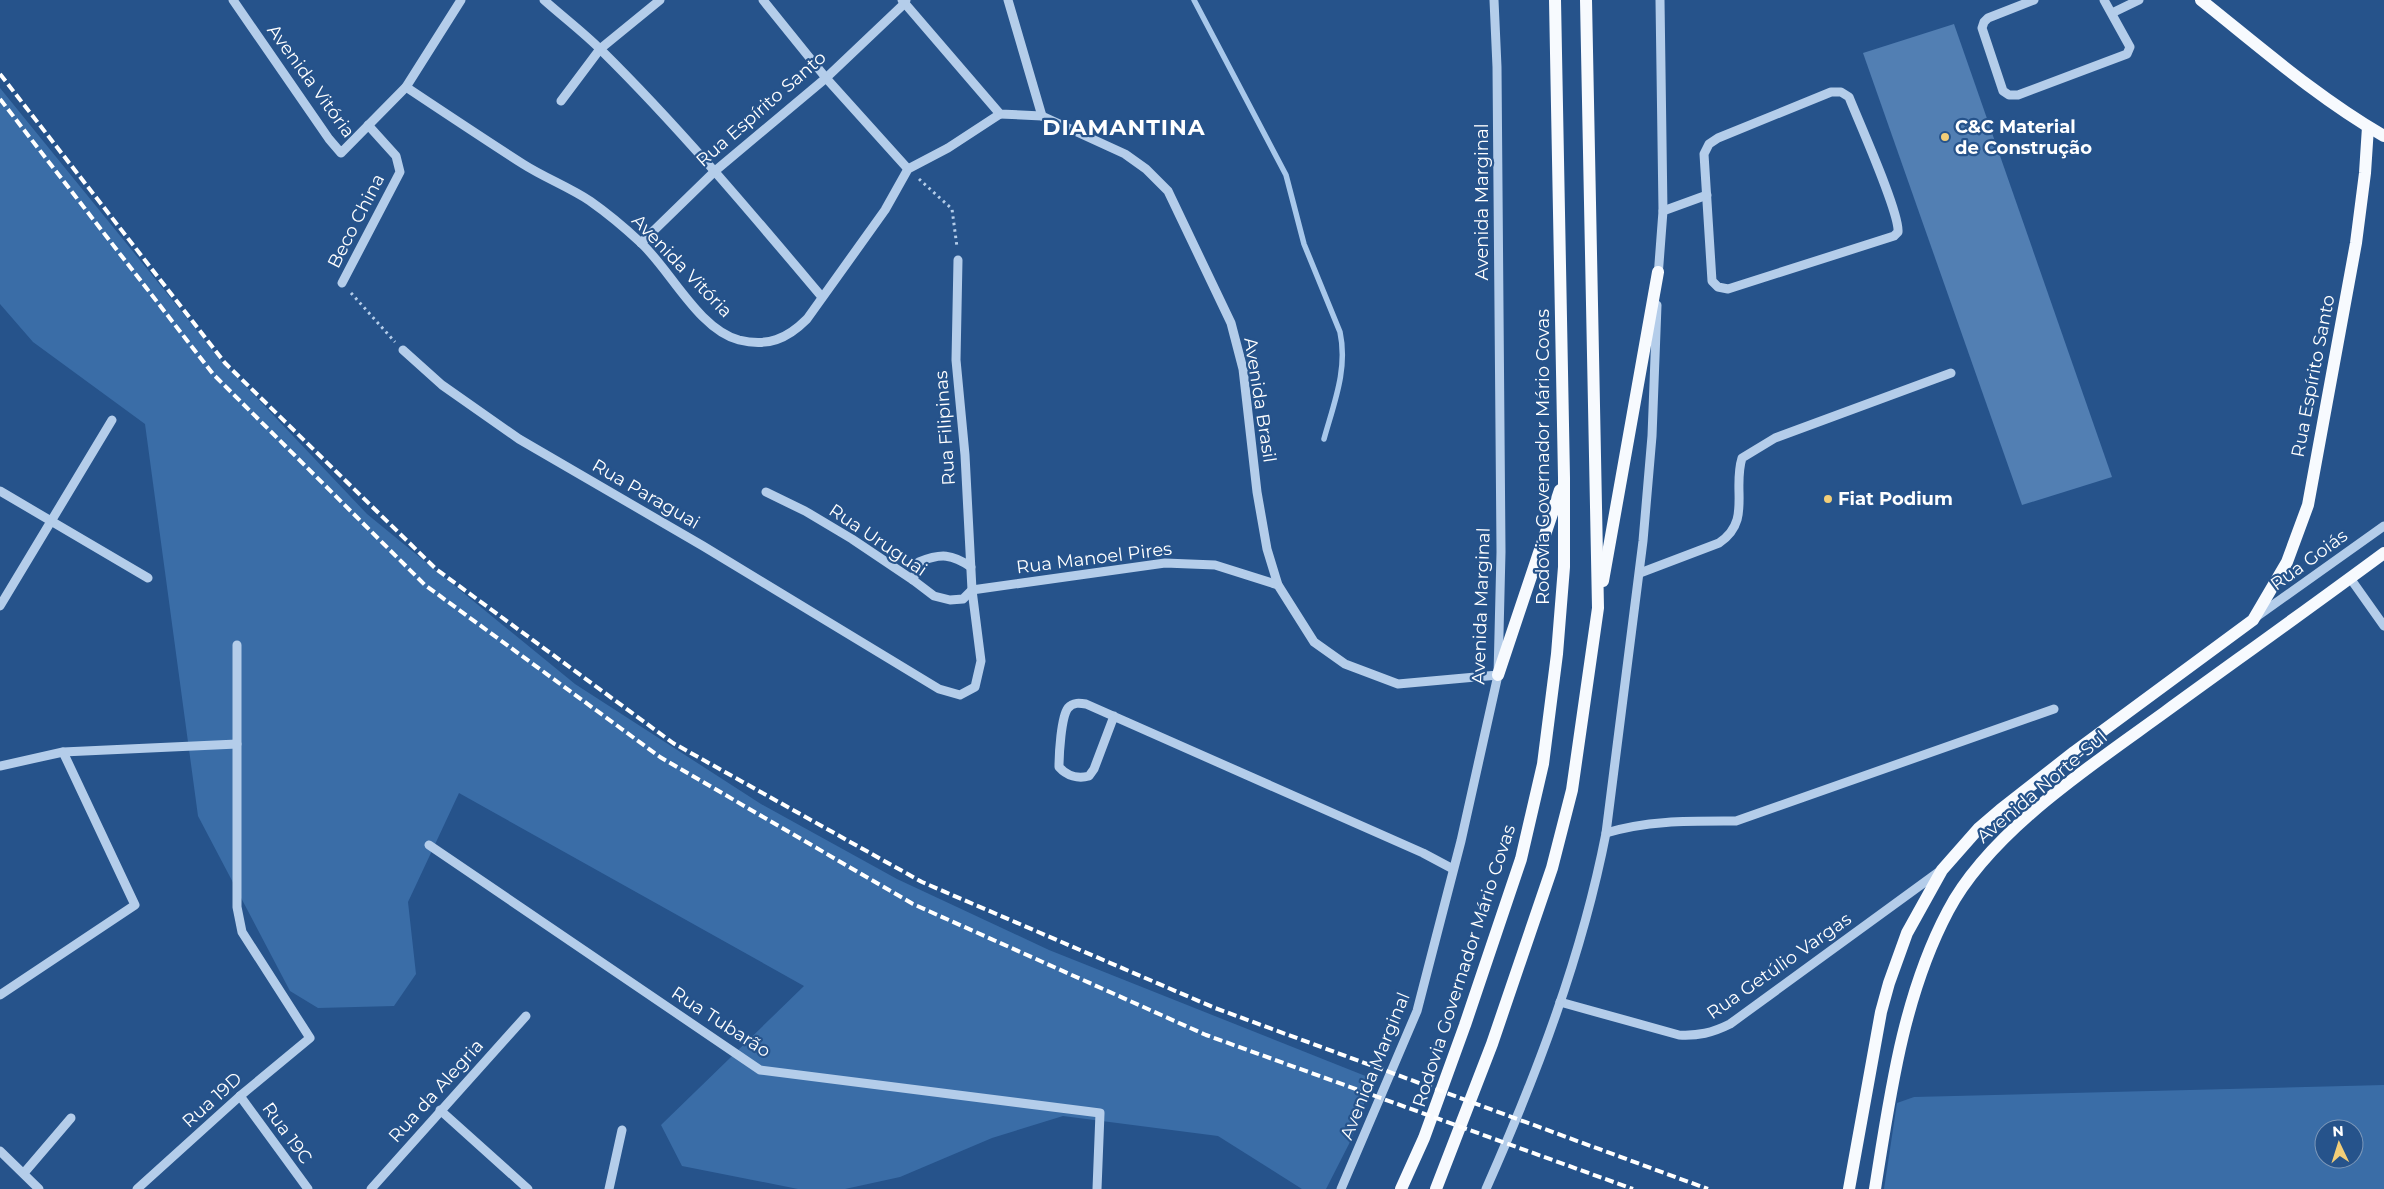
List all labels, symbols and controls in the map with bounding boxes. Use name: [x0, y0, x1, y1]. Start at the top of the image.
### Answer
street label: Avenida Vitória: [262, 20, 360, 142]
street label: Rua Espírito Santo: [692, 47, 830, 171]
district label: DIAMANTINA: [1042, 114, 1206, 141]
place label: C&C Material de Construção: [1955, 116, 2092, 159]
street label: Avenida Marginal: [1471, 124, 1493, 280]
marker: C&C Material de Construção: [1939, 131, 1951, 143]
street label: Beco China: [323, 170, 389, 272]
street label: Avenida Vitória: [627, 210, 737, 322]
street label: Rua Espírito Santo: [2286, 293, 2340, 459]
street label: Rodovia Governador Mário Covas: [1532, 309, 1554, 605]
street label: Avenida Brasil: [1239, 336, 1281, 464]
street label: Rua Filipinas: [930, 370, 960, 486]
street label: Rua Paraguai: [588, 454, 704, 534]
place label: Fiat Podium: [1838, 488, 1953, 510]
marker: Fiat Podium: [1822, 493, 1834, 505]
street label: Rua Uruguai: [825, 499, 931, 581]
street label: Rua Goiás: [2266, 525, 2352, 595]
street label: Avenida Marginal: [1467, 527, 1495, 685]
street label: Rua Manoel Pires: [1015, 538, 1173, 578]
street label: Avenida Norte-Sul: [1972, 726, 2112, 848]
street label: Rodovia Governador Mário Covas: [1408, 822, 1520, 1110]
street label: Rua Getúlio Vargas: [1703, 908, 1856, 1024]
street label: Rua Tubarão: [667, 982, 775, 1062]
street label: Avenida Marginal: [1335, 989, 1415, 1143]
street label: Rua da Alegria: [384, 1035, 488, 1147]
street label: Rua 19D: [178, 1067, 246, 1133]
street label: Rua 19C: [257, 1098, 317, 1168]
north arrow: [2314, 1119, 2364, 1169]
text: N: [2332, 1122, 2344, 1140]

